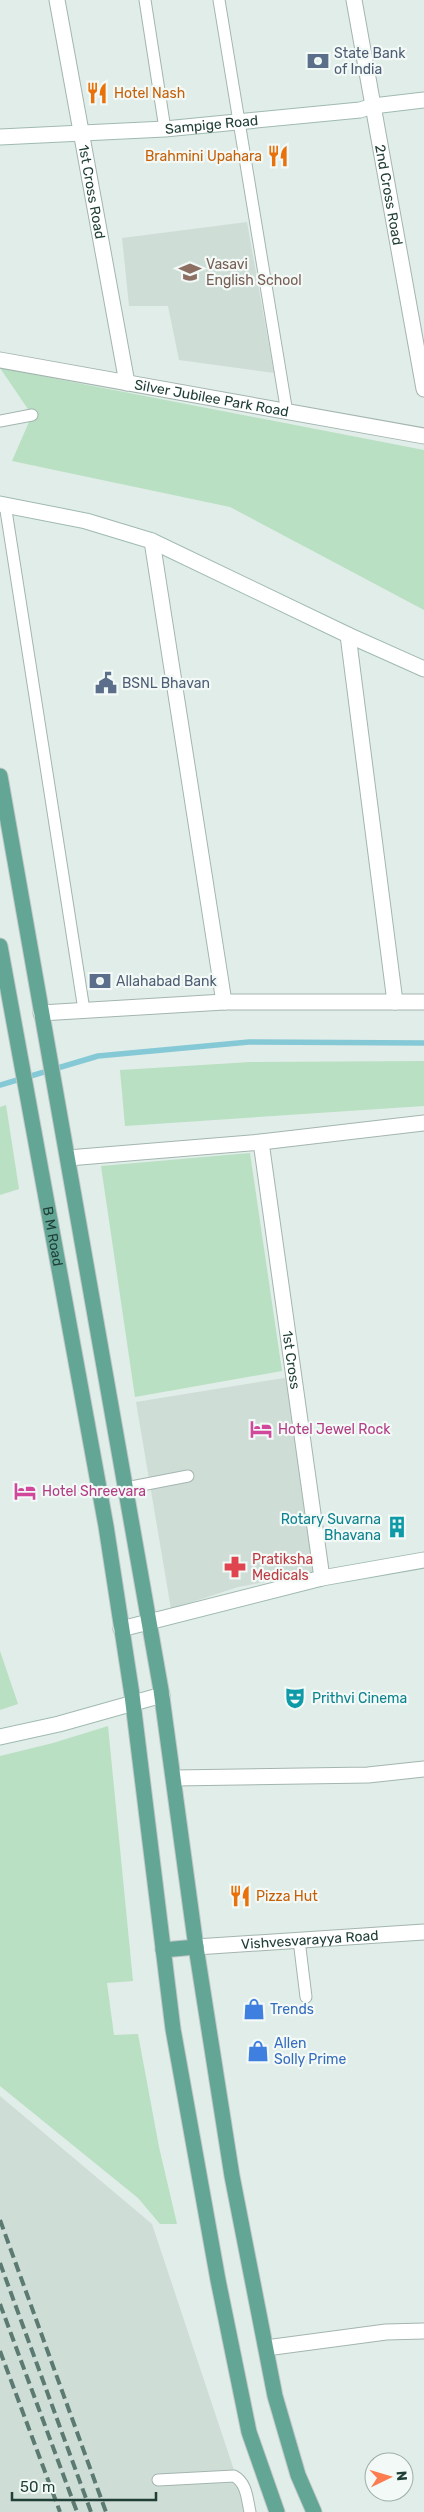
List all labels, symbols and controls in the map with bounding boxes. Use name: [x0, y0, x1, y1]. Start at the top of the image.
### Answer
place label: State Bank of India: [334, 45, 406, 78]
bank icon: State Bank of India: [305, 48, 331, 74]
restaurant icon: Hotel Nash: [84, 80, 110, 106]
place label: Hotel Nash: [114, 85, 185, 102]
street label: Sampige Road: [164, 112, 259, 138]
street label: 1st Cross Road: [75, 143, 109, 240]
restaurant icon: Brahmini Upahara: [265, 143, 291, 169]
street label: 2nd Cross Road: [371, 143, 406, 247]
place label: Brahmini Upahara: [145, 148, 262, 165]
place label: Vasavi English School: [206, 256, 302, 289]
school or university icon: Vasavi English School: [177, 259, 203, 285]
street label: Silver Jubilee Park Road: [133, 376, 290, 421]
public building icon: BSNL Bhavan: [93, 670, 119, 696]
place label: BSNL Bhavan: [122, 675, 210, 692]
bank icon: Allahabad Bank: [87, 968, 113, 994]
place label: Allahabad Bank: [116, 973, 218, 990]
street label: B M Road: [39, 1205, 66, 1268]
street label: 1st Cross: [278, 1330, 303, 1390]
hotel icon: Hotel Jewel Rock: [248, 1416, 274, 1442]
place label: Hotel Jewel Rock: [278, 1421, 391, 1438]
hotel icon: Hotel Shreevara: [12, 1478, 38, 1504]
place label: Hotel Shreevara: [42, 1483, 146, 1500]
place label: Rotary Suvarna Bhavana: [281, 1511, 381, 1544]
building icon: Rotary Suvarna Bhavana: [384, 1514, 410, 1540]
place label: Pratiksha Medicals: [252, 1551, 313, 1584]
pharmacy icon: Pratiksha Medicals: [222, 1554, 248, 1580]
theatre icon: Prithvi Cinema: [282, 1685, 308, 1711]
place label: Prithvi Cinema: [312, 1690, 407, 1707]
restaurant icon: Pizza Hut: [227, 1883, 253, 1909]
place label: Pizza Hut: [256, 1888, 318, 1905]
street label: Vishvesvarayya Road: [240, 1927, 379, 1953]
shop icon: Trends: [241, 1996, 267, 2022]
place label: Trends: [270, 2001, 314, 2018]
place label: Allen Solly Prime: [274, 2035, 346, 2068]
shop icon: Allen Solly Prime: [245, 2038, 271, 2064]
north arrow: [364, 2452, 414, 2502]
scale bar: [12, 2470, 156, 2502]
text: N: [393, 2470, 410, 2482]
text: 50 m: [20, 2478, 55, 2496]

